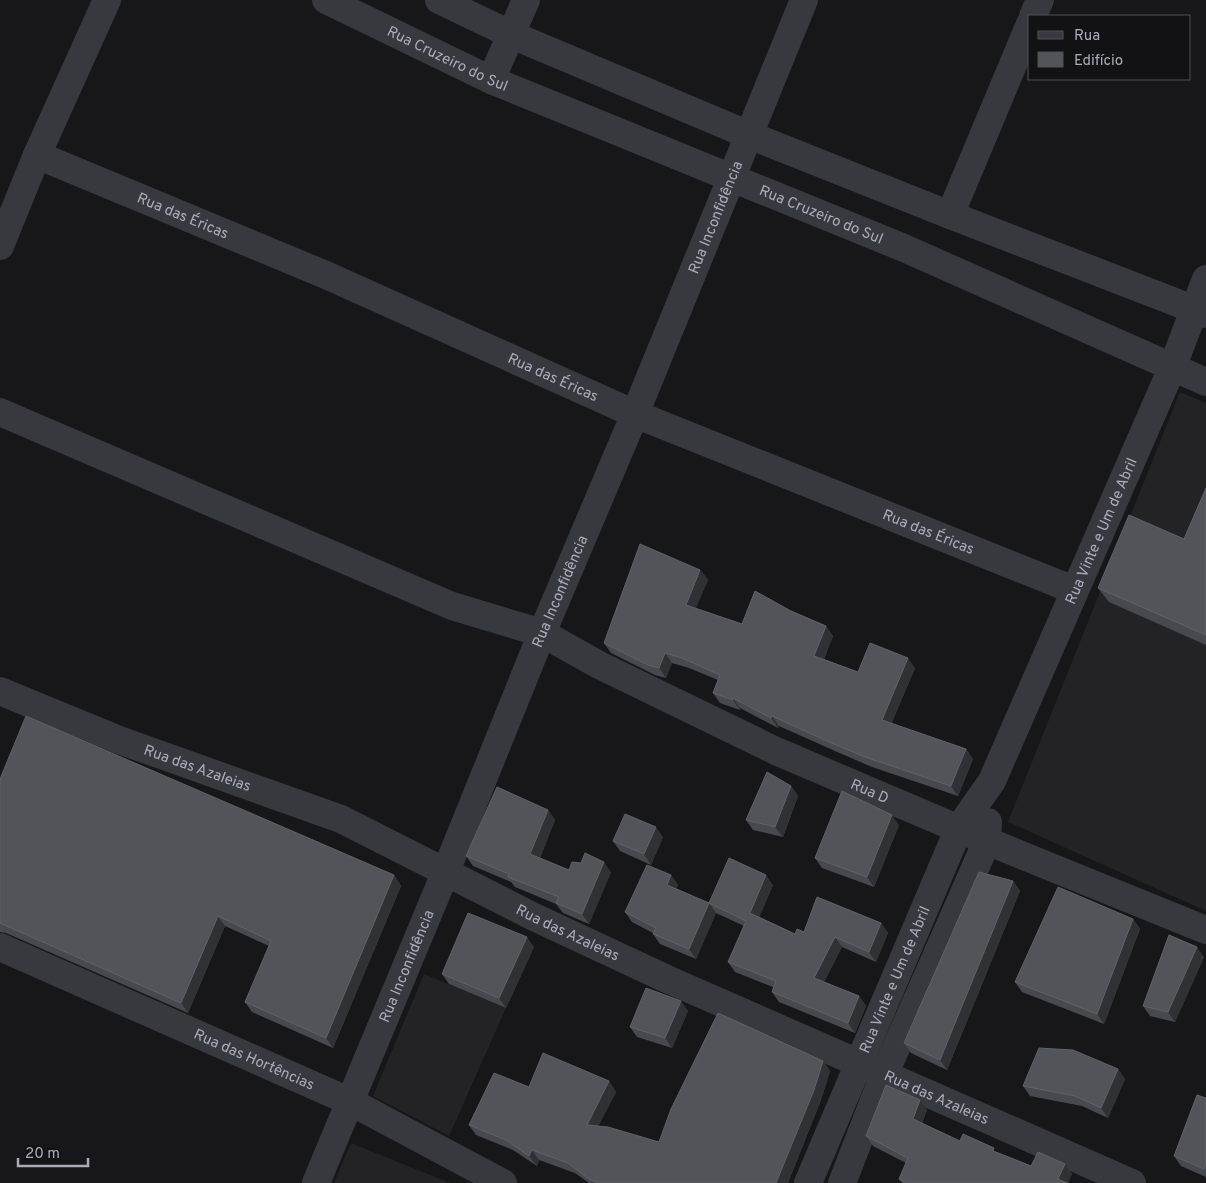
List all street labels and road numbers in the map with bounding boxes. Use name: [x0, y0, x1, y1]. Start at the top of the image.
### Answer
street label: Rua Cruzeiro do Sul: [383, 23, 510, 97]
street label: Rua Inconfidência: [685, 159, 748, 277]
street label: Rua Cruzeiro do Sul: [756, 182, 886, 249]
street label: Rua das Éricas: [134, 190, 231, 244]
street label: Rua das Éricas: [504, 350, 601, 407]
street label: Rua Vinte e Um de Abril: [1062, 455, 1143, 608]
street label: Rua das Éricas: [879, 506, 977, 560]
street label: Rua Inconfidência: [529, 533, 593, 651]
street label: Rua das Azaleias: [141, 742, 253, 797]
street label: Rua D: [847, 776, 891, 809]
street label: Rua das Azaleias: [512, 901, 622, 966]
street label: Rua Vinte e Um de Abril: [856, 904, 936, 1057]
street label: Rua Inconfidência: [376, 908, 440, 1026]
street label: Rua das Hortências: [190, 1026, 317, 1096]
street label: Rua das Azaleias: [881, 1067, 991, 1130]

